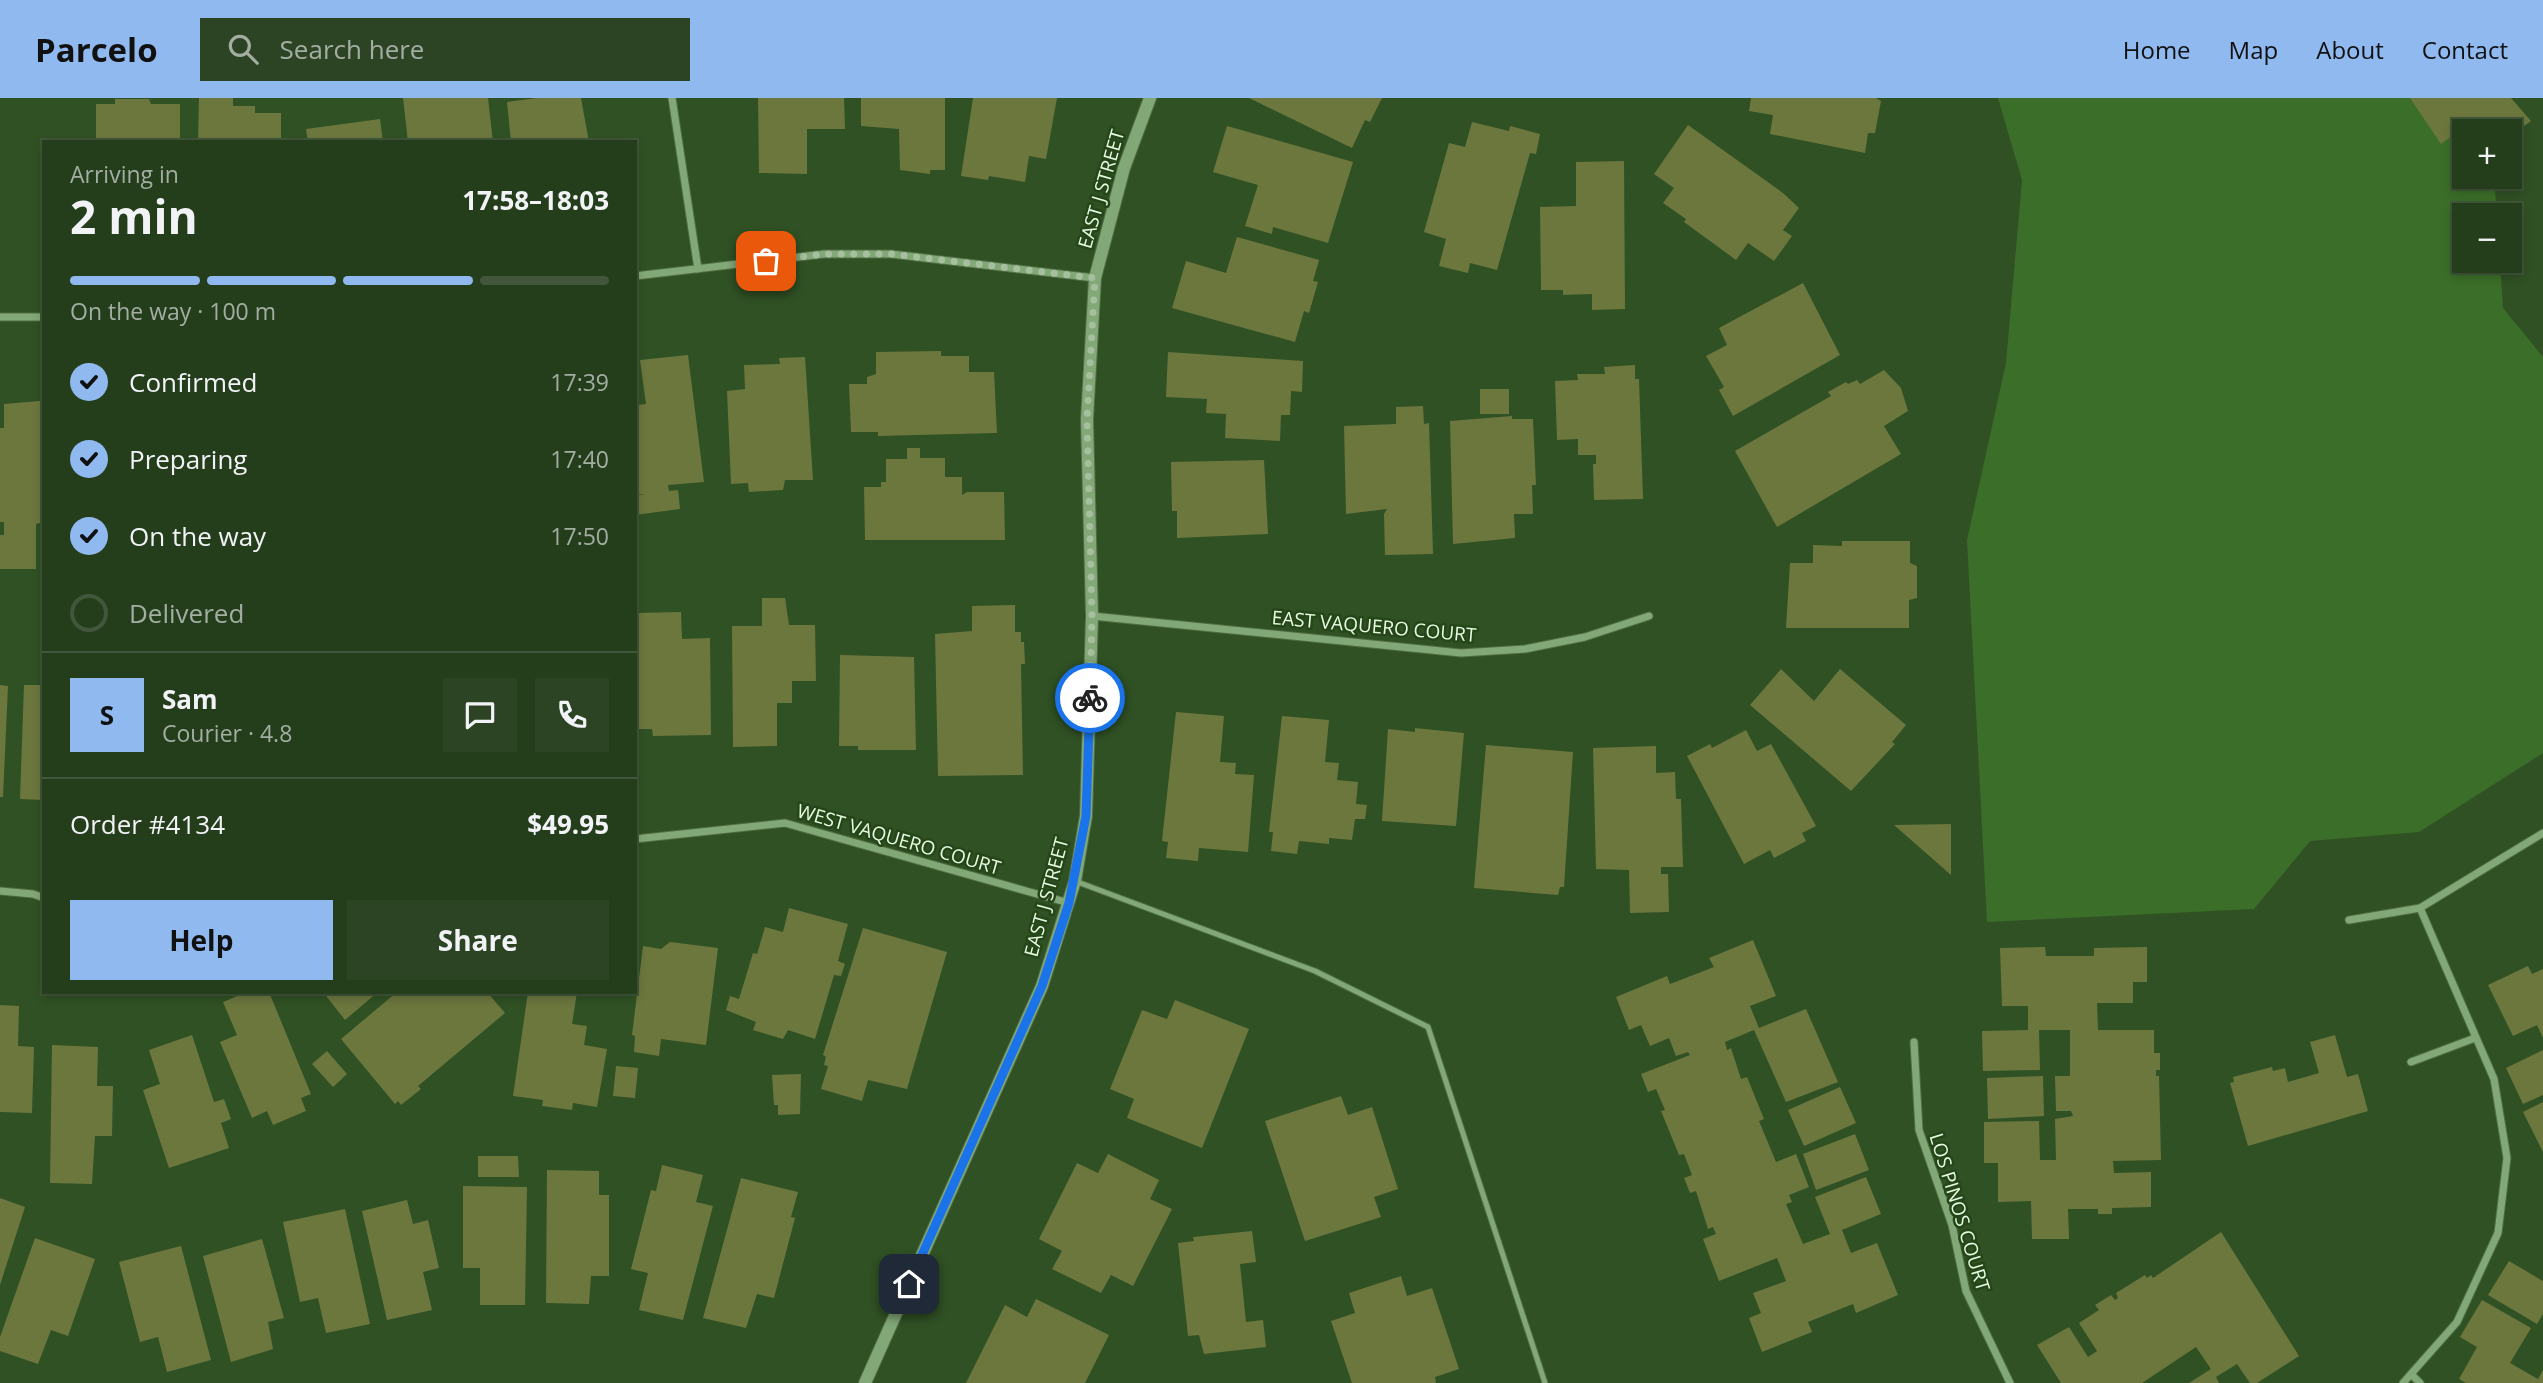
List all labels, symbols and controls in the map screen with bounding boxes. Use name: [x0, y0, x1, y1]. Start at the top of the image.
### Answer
search box: [200, 18, 690, 81]
text: Parcelo: [35, 27, 158, 72]
icon: search: [224, 30, 262, 68]
text: Search here: [280, 31, 424, 67]
text: Home: [2123, 33, 2191, 66]
text: Map: [2229, 33, 2278, 66]
text: About: [2316, 33, 2384, 66]
text: Contact: [2422, 33, 2508, 66]
map controls: [2452, 119, 2522, 273]
button: +: [2452, 119, 2522, 189]
street label: EAST J STREET: [1072, 126, 1131, 252]
text: Arriving in: [70, 158, 179, 190]
text: 17:58–18:03: [462, 182, 609, 218]
text: 2 min: [70, 185, 198, 247]
button: −: [2452, 203, 2522, 273]
pin: [736, 231, 796, 291]
icon: bag: [747, 242, 785, 280]
text: On the way · 100 m: [70, 295, 276, 327]
icon: check: [70, 363, 108, 401]
text: Confirmed: [129, 364, 257, 400]
text: 17:39: [550, 366, 609, 398]
icon: check: [70, 440, 108, 478]
text: Preparing: [129, 441, 247, 477]
text: 17:40: [550, 443, 609, 475]
icon: check: [70, 517, 108, 555]
text: On the way: [129, 518, 266, 554]
text: 17:50: [550, 520, 609, 552]
text: Delivered: [129, 595, 244, 631]
street label: EAST VAQUERO COURT: [1271, 604, 1478, 648]
courier: [1055, 663, 1125, 733]
button: chat: [443, 678, 517, 752]
button: phone: [535, 678, 609, 752]
icon: bike: [1071, 679, 1109, 717]
text: Sam: [162, 681, 218, 717]
text: S: [100, 697, 114, 733]
text: Courier · 4.8: [162, 717, 292, 749]
street label: WEST VAQUERO COURT: [794, 797, 1004, 881]
text: Order #4134: [70, 806, 225, 842]
text: $49.95: [527, 806, 609, 842]
street label: EAST J STREET: [1018, 834, 1075, 960]
button: Help: [70, 900, 333, 980]
button: Share: [347, 900, 609, 980]
street label: LOS PINOS COURT: [1924, 1130, 1997, 1295]
pin: [879, 1254, 939, 1314]
icon: home: [890, 1265, 928, 1303]

